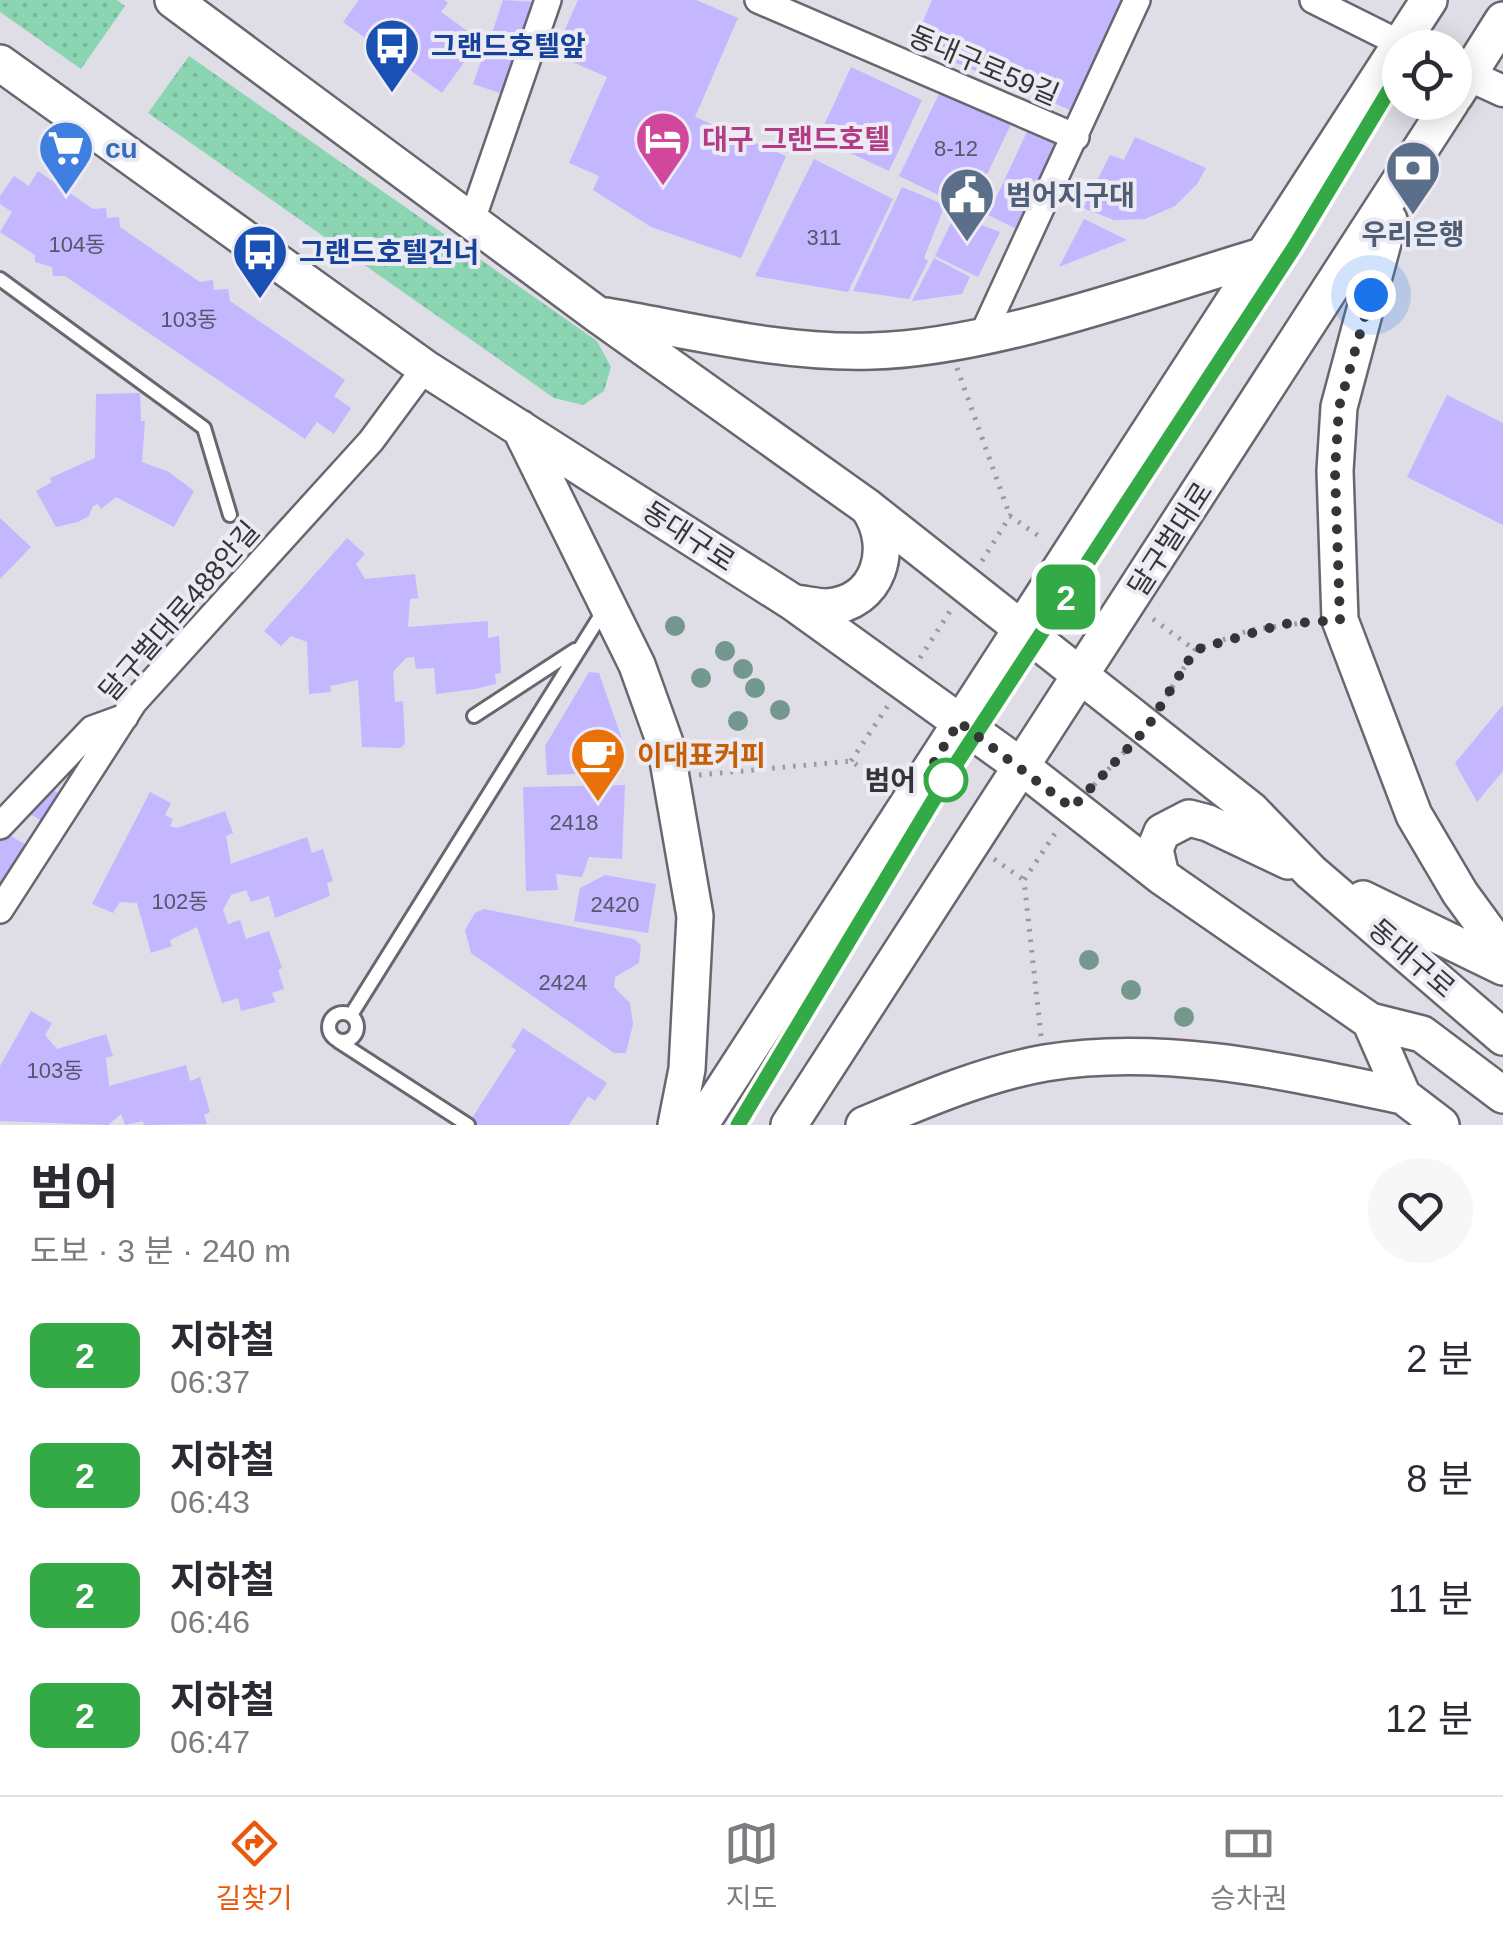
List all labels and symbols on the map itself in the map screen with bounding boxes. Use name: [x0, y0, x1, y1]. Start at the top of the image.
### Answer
bus stop icon: 그랜드호텔앞: [362, 16, 422, 95]
street label: 동대구로59길: [904, 20, 1063, 111]
place label: 그랜드호텔앞: [431, 31, 586, 62]
hotel icon: 대구 그랜드호텔: [633, 109, 693, 188]
supermarket icon: cu: [36, 118, 96, 197]
place label: 대구 그랜드호텔: [702, 124, 890, 155]
place label: cu: [105, 133, 138, 164]
house number: 8-12: [934, 136, 978, 161]
bank icon: 우리은행: [1383, 138, 1443, 217]
public building icon: 범어지구대: [937, 165, 997, 244]
place label: 범어지구대: [1006, 180, 1135, 211]
place label: 우리은행: [1361, 219, 1465, 250]
bus stop icon: 그랜드호텔건너: [230, 222, 290, 301]
house number: 311: [806, 225, 842, 250]
house number: 104동: [49, 232, 105, 257]
place label: 그랜드호텔건너: [299, 237, 479, 268]
your location: [1346, 270, 1396, 320]
house number: 103동: [161, 307, 217, 332]
street label: 달구벌대로: [1122, 477, 1218, 602]
street label: 동대구로: [637, 495, 740, 577]
street label: 달구벌대로488안길: [93, 515, 266, 707]
line badge: 2: [1034, 564, 1098, 630]
cafe icon: 이대표커피: [568, 725, 628, 804]
place label: 이대표커피: [637, 740, 766, 771]
marker: 범어: [925, 759, 967, 801]
place label: 범어: [864, 765, 916, 796]
house number: 2418: [550, 810, 598, 835]
house number: 102동: [152, 889, 208, 914]
house number: 2420: [591, 892, 639, 917]
street label: 동대구로: [1363, 913, 1461, 1004]
house number: 2424: [539, 970, 587, 995]
house number: 103동: [27, 1058, 83, 1083]

